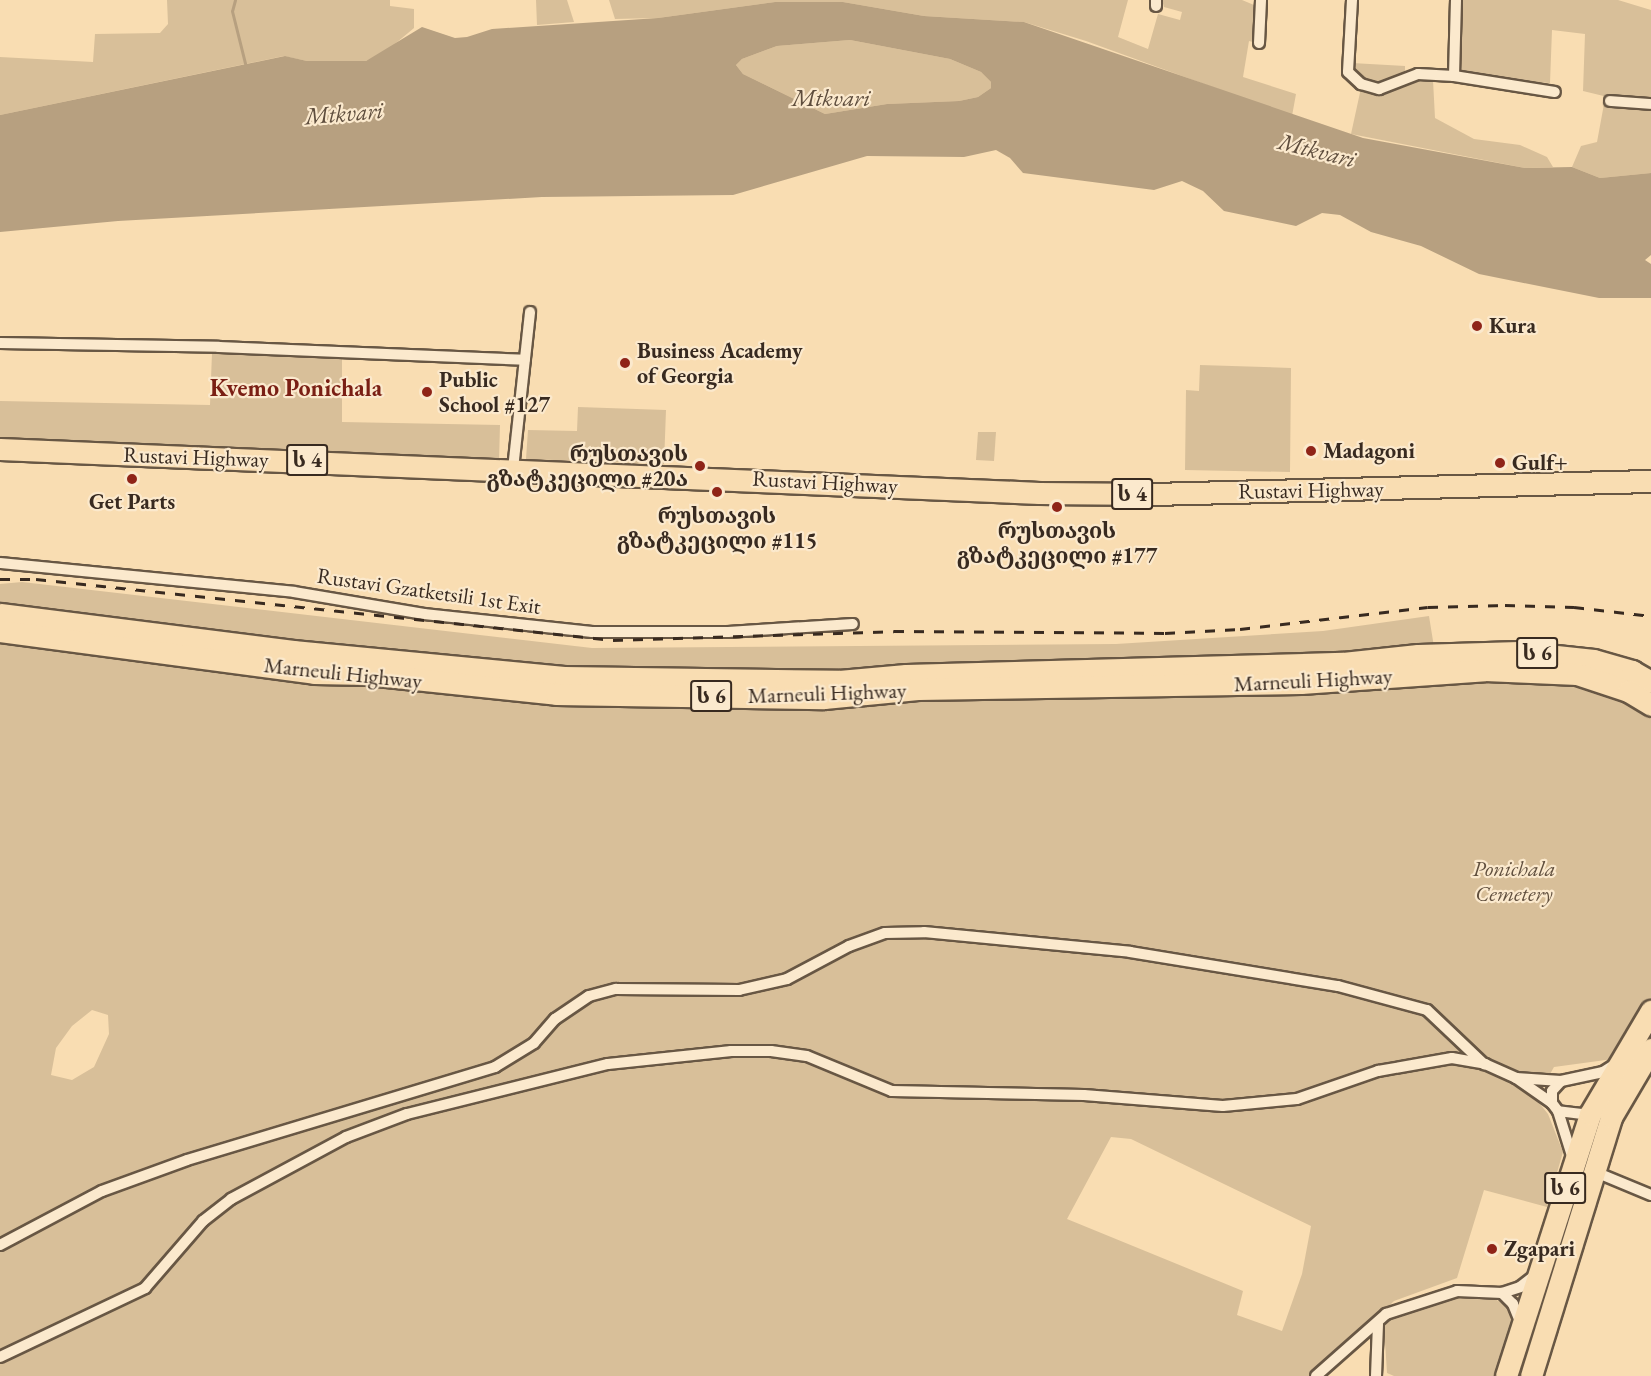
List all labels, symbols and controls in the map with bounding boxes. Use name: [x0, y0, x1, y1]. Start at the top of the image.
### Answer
water label: Mtkvari: [792, 84, 870, 112]
water label: Mtkvari: [304, 95, 384, 131]
water label: Mtkvari: [1275, 127, 1359, 173]
place label: Kura: [1489, 313, 1536, 339]
marker: Kura: [1470, 319, 1484, 333]
place label: Business Academy of Georgia: [637, 337, 803, 388]
marker: Business Academy of Georgia: [618, 356, 632, 370]
place label: Public School #127: [439, 366, 550, 418]
district label: Kvemo Ponichala: [210, 374, 382, 402]
marker: Public School #127: [420, 385, 434, 399]
place label: Madagoni: [1323, 438, 1415, 464]
place label: რუსთავის გზატკეცილი #20ა: [487, 440, 688, 492]
street label: Rustavi Highway: [123, 441, 269, 473]
road number: ს 4: [286, 442, 328, 478]
marker: Madagoni: [1304, 444, 1318, 458]
place label: Gulf+: [1512, 450, 1567, 476]
marker: Gulf+: [1493, 456, 1507, 470]
marker: რუსთავის გზატკეცილი #20ა: [693, 459, 707, 473]
street label: Rustavi Highway: [752, 465, 898, 499]
marker: Get Parts: [125, 472, 139, 486]
road number: ს 4: [1111, 476, 1153, 512]
street label: Rustavi Highway: [1238, 476, 1384, 504]
marker: რუსთავის გზატკეცილი #115: [710, 485, 724, 499]
place label: Get Parts: [89, 489, 175, 515]
marker: რუსთავის გზატკეცილი #177: [1050, 500, 1064, 514]
place label: რუსთავის გზატკეცილი #115: [617, 502, 817, 554]
place label: რუსთავის გზატკეცილი #177: [957, 517, 1157, 568]
street label: Rustavi Gzatketsili 1st Exit: [315, 562, 543, 620]
road number: ს 6: [1516, 635, 1558, 671]
street label: Marneuli Highway: [263, 652, 423, 694]
street label: Marneuli Highway: [1233, 663, 1393, 697]
street label: Marneuli Highway: [747, 677, 907, 709]
road number: ს 6: [690, 678, 732, 714]
park label: Ponichala Cemetery: [1472, 855, 1556, 906]
road number: ს 6: [1544, 1170, 1586, 1206]
place label: Zgapari: [1504, 1236, 1575, 1262]
marker: Zgapari: [1485, 1242, 1499, 1256]

